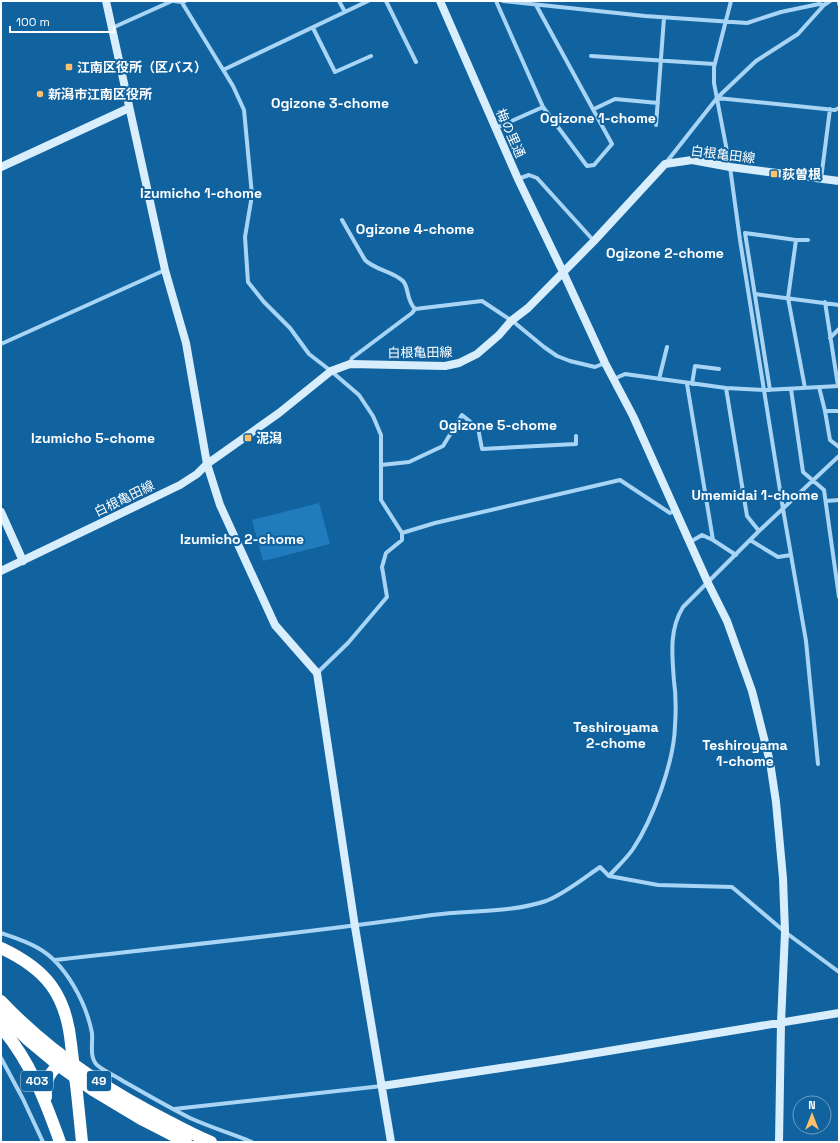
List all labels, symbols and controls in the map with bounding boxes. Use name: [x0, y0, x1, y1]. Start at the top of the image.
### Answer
scale bar: [10, 8, 114, 34]
text: 100 m: [16, 14, 50, 30]
place label: 江南区役所（区バス）: [77, 59, 207, 76]
marker: 江南区役所（区バス）: [64, 62, 74, 72]
place label: 新潟市江南区役所: [48, 86, 152, 103]
marker: 新潟市江南区役所: [35, 89, 45, 99]
district label: Ogizone 3-chome: [271, 94, 389, 112]
street label: 梅の里通: [492, 106, 529, 160]
district label: Ogizone 1-chome: [540, 109, 656, 127]
street label: 白根亀田線: [690, 142, 756, 167]
place label: 荻曽根: [782, 166, 821, 183]
marker: 荻曽根: [769, 169, 779, 179]
district label: Izumicho 1-chome: [140, 184, 262, 202]
district label: Ogizone 4-chome: [356, 220, 474, 238]
district label: Ogizone 2-chome: [606, 244, 724, 262]
street label: 白根亀田線: [387, 343, 453, 362]
district label: Ogizone 5-chome: [439, 416, 557, 434]
district label: Izumicho 5-chome: [31, 429, 155, 447]
place label: 泥潟: [256, 430, 282, 447]
marker: 泥潟: [243, 433, 253, 443]
street label: 白根亀田線: [91, 477, 157, 520]
district label: Umemidai 1-chome: [691, 486, 819, 504]
district label: Izumicho 2-chome: [180, 530, 304, 548]
district label: Teshiroyama 2-chome: [573, 718, 659, 752]
district label: Teshiroyama 1-chome: [702, 736, 788, 770]
road number: 403: [21, 1071, 53, 1091]
road number: 49: [87, 1071, 111, 1091]
north arrow: [792, 1095, 832, 1135]
text: N: [808, 1098, 816, 1112]

